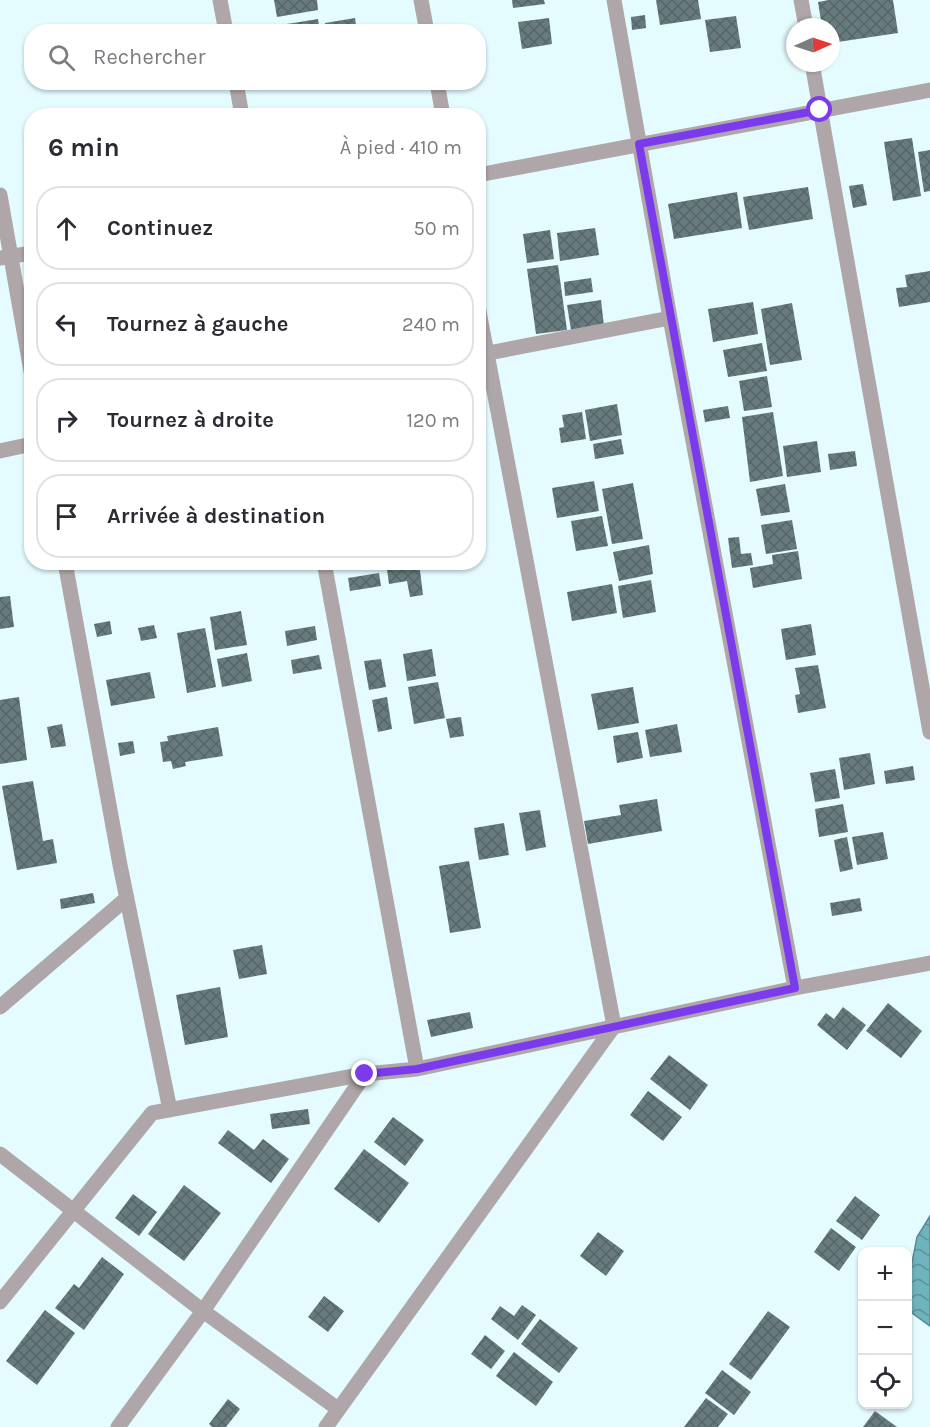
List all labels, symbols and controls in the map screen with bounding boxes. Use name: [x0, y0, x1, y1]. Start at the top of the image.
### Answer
north arrow: [786, 18, 840, 72]
search box: [24, 24, 486, 90]
icon: search: [45, 41, 78, 74]
text: Rechercher: [93, 44, 206, 70]
route start: [806, 96, 832, 122]
text: 6 min: [48, 132, 120, 163]
text: À pied · 410 m: [340, 136, 462, 159]
icon: ahead: [50, 212, 83, 245]
text: Continuez: [107, 215, 213, 241]
text: 50 m: [413, 217, 460, 240]
icon: left: [50, 308, 83, 341]
text: Tournez à gauche: [107, 311, 288, 337]
text: 240 m: [402, 313, 460, 336]
icon: right: [50, 404, 83, 437]
text: Tournez à droite: [107, 407, 274, 433]
text: 120 m: [406, 409, 460, 432]
icon: arrive: [50, 500, 83, 533]
text: Arrivée à destination: [107, 503, 325, 529]
route end: [351, 1060, 377, 1086]
map controls: [858, 1247, 912, 1409]
button: +: [858, 1247, 912, 1301]
button: −: [858, 1301, 912, 1355]
button: locate: [858, 1355, 912, 1409]

